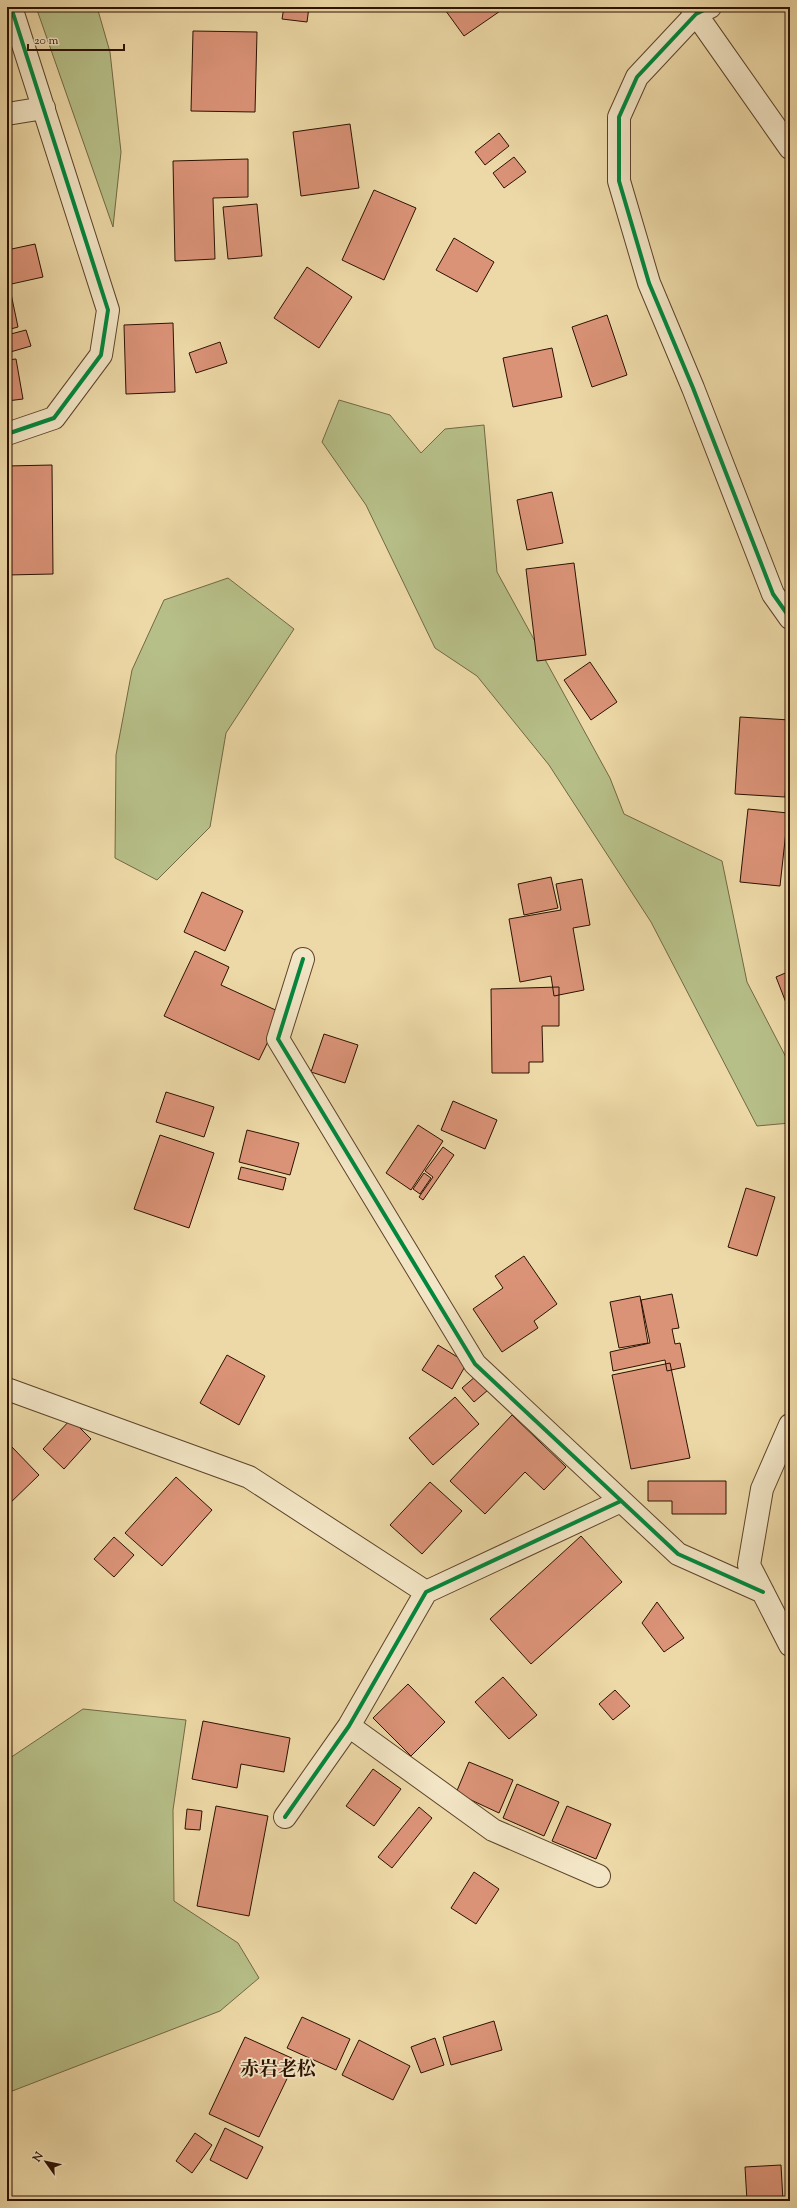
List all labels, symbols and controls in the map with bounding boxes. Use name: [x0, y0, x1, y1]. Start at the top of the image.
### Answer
scale bar: [28, 26, 124, 52]
text: 20 m: [34, 32, 59, 50]
district label: 赤岩老松: [240, 2057, 316, 2084]
north arrow: [26, 2142, 66, 2182]
text: N: [29, 2149, 48, 2166]

